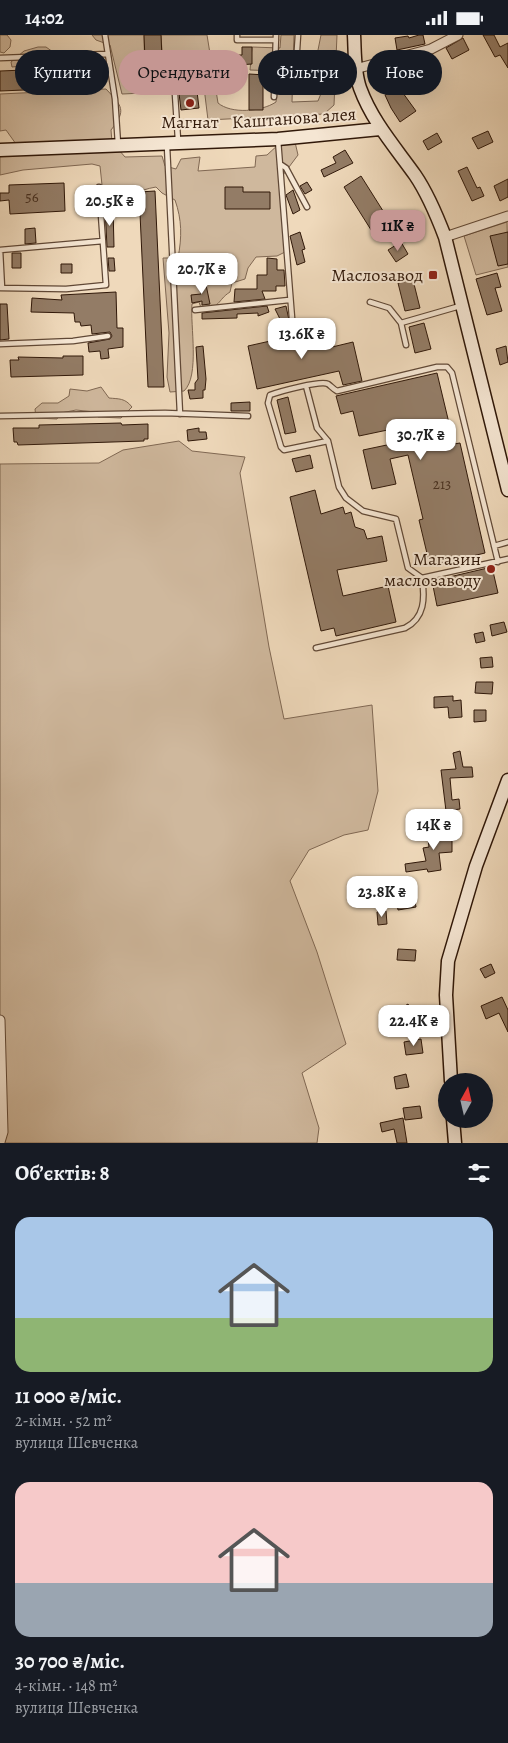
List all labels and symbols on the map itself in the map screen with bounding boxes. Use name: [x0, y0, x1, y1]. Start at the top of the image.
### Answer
marker: Магнат: [184, 97, 196, 109]
street label: Каштанова алея: [231, 102, 357, 134]
place label: Магнат: [161, 110, 219, 134]
pin: 20.5K ₴: [64, 185, 156, 227]
house number: 56: [25, 187, 39, 207]
pin: 11K ₴: [363, 209, 433, 252]
pin: 20.7K ₴: [156, 253, 248, 295]
place label: Маслозавод: [331, 263, 423, 287]
marker: Маслозавод: [427, 269, 439, 281]
pin: 13.6K ₴: [256, 317, 348, 360]
pin: 30.7K ₴: [375, 419, 467, 461]
house number: 213: [433, 474, 451, 494]
place label: Магазин маслозаводу: [384, 547, 482, 592]
marker: Магазин маслозаводу: [485, 563, 497, 575]
pin: 14K ₴: [399, 809, 469, 851]
pin: 23.8K ₴: [336, 875, 428, 918]
pin: 22.4K ₴: [368, 1005, 460, 1047]
north arrow: [438, 1073, 492, 1127]

